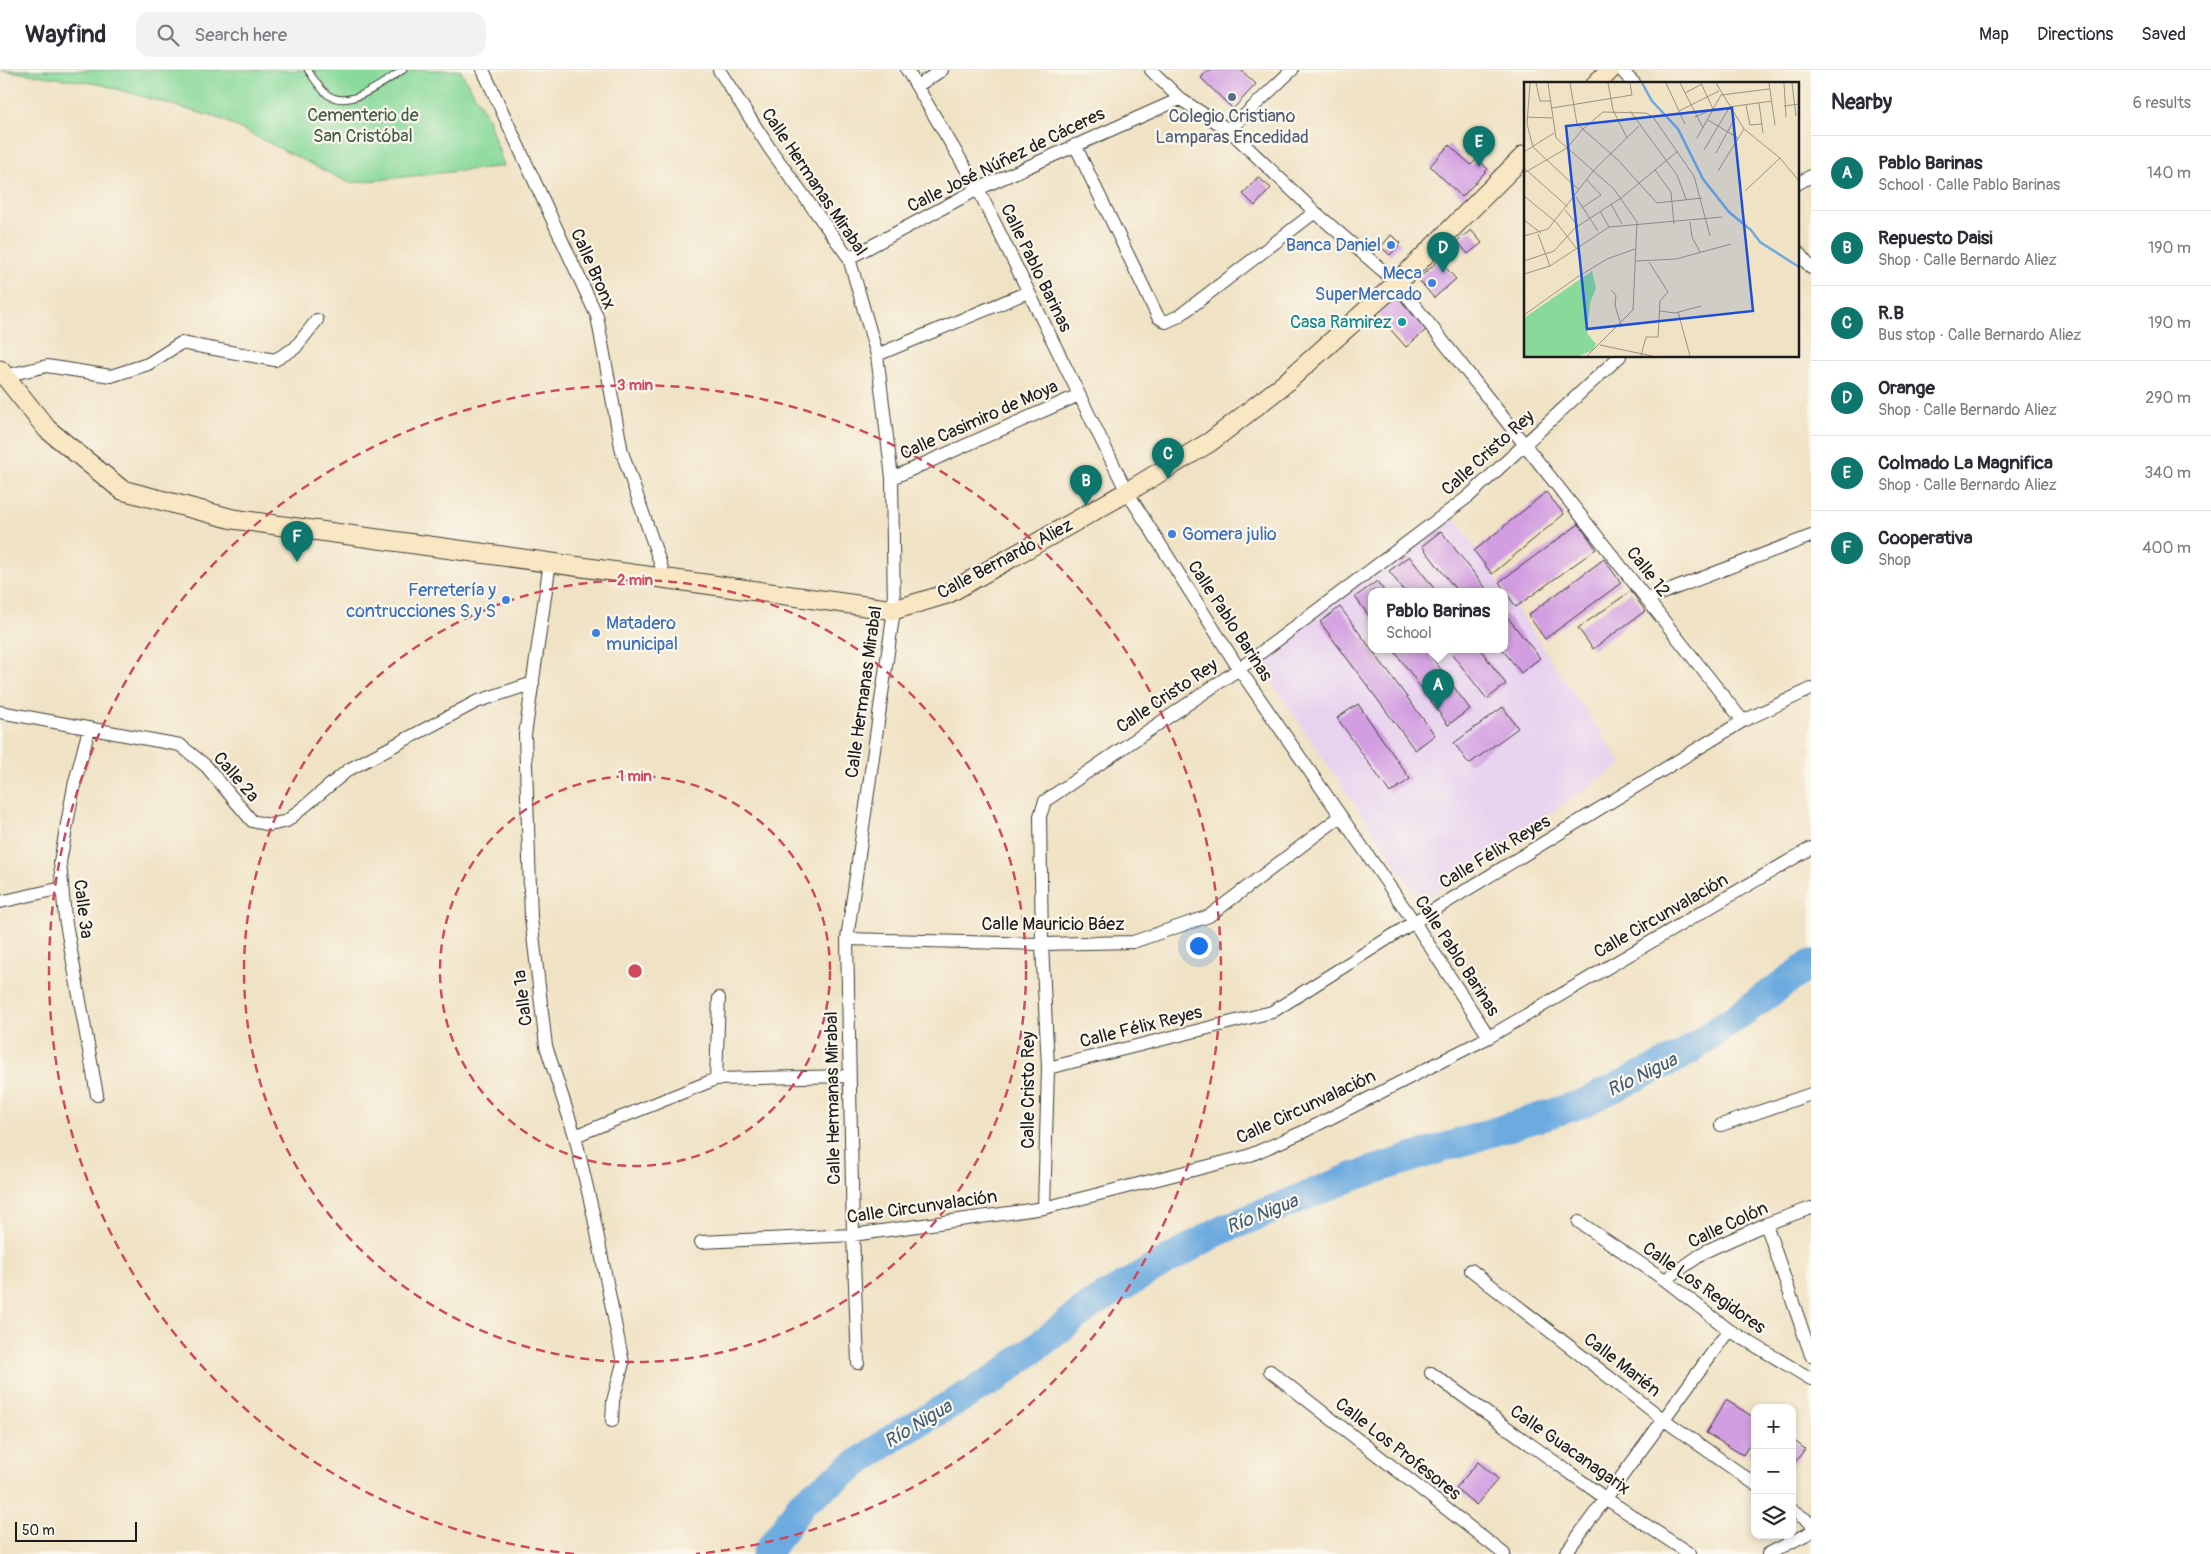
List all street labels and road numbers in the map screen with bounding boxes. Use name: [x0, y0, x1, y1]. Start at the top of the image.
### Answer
street label: Calle José Núñez de Cáceres: [903, 102, 1109, 218]
street label: Calle Hermanas Mirabal: [756, 104, 872, 260]
street label: Calle Pablo Barinas: [995, 200, 1077, 336]
street label: Calle Bronx: [565, 225, 621, 313]
street label: Calle Casimiro de Moya: [896, 375, 1062, 465]
street label: Calle Cristo Rey: [1437, 405, 1540, 501]
street label: Calle Bernardo Aliez: [933, 514, 1077, 604]
street label: Calle 12: [1621, 542, 1675, 602]
street label: Calle Pablo Barinas: [1182, 556, 1278, 686]
street label: Calle Hermanas Mirabal: [841, 604, 887, 780]
street label: Calle Cristo Rey: [1112, 653, 1222, 738]
street label: Calle 2ª: [208, 747, 264, 807]
street label: Calle Félix Reyes: [1435, 810, 1555, 894]
street label: Calle Circunvalación: [1590, 868, 1732, 964]
street label: Calle 3ª: [68, 878, 98, 940]
street label: Calle Pablo Barinas: [1409, 891, 1505, 1021]
street label: Calle Mauricio Báez: [981, 913, 1125, 936]
street label: Calle 1ª: [508, 969, 538, 1027]
street label: Calle Félix Reyes: [1077, 1001, 1205, 1053]
street label: Calle Hermanas Mirabal: [820, 1011, 846, 1185]
street label: Calle Cristo Rey: [1017, 1031, 1040, 1149]
street label: Calle Circunvalación: [1233, 1065, 1379, 1149]
street label: Calle Circunvalación: [845, 1185, 999, 1229]
street label: Calle Colón: [1684, 1196, 1772, 1254]
street label: Calle Los Regidores: [1638, 1237, 1770, 1339]
street label: Calle Marién: [1579, 1328, 1665, 1402]
street label: Calle Los Profesores: [1330, 1393, 1466, 1505]
street label: Calle Guacanagarix: [1505, 1400, 1635, 1500]

